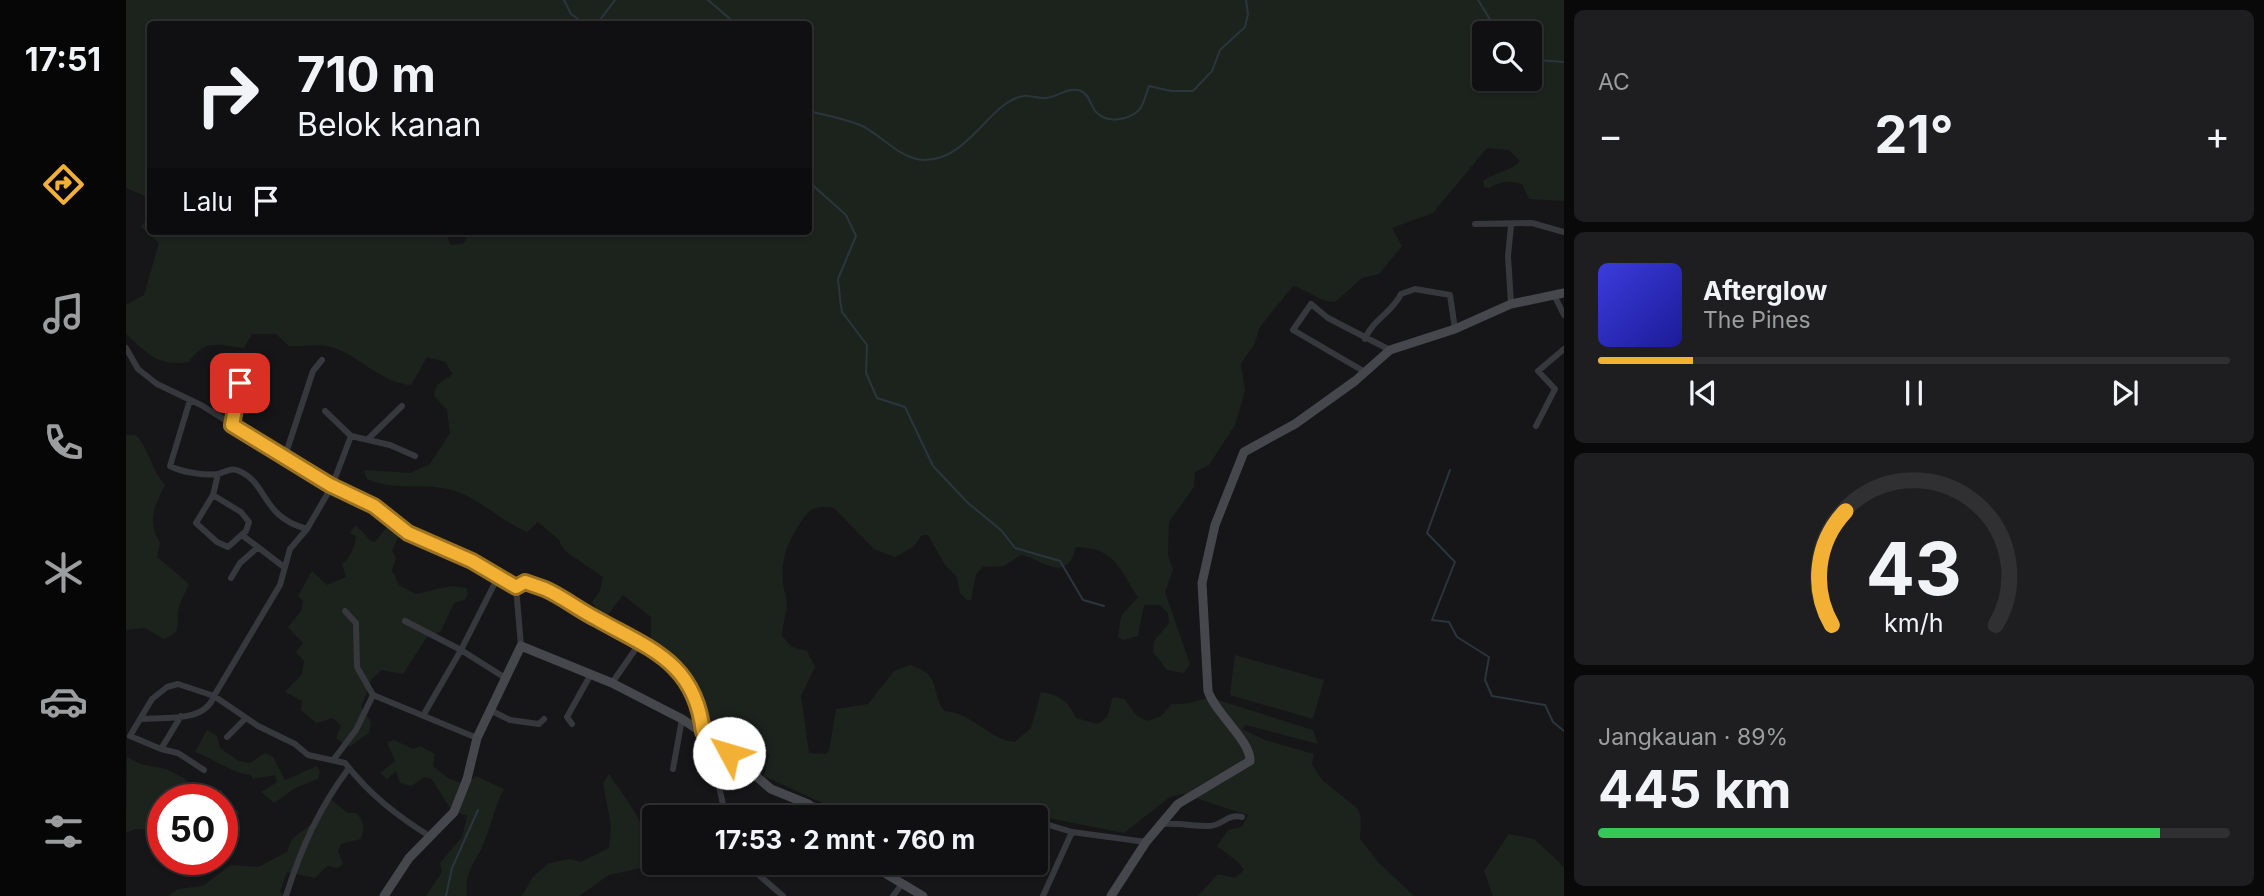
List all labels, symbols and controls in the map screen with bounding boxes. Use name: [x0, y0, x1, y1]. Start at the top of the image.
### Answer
map controls: [1472, 21, 1542, 91]
button: search: [1472, 21, 1542, 91]
text: 17:51: [25, 40, 101, 79]
text: 710 m: [297, 45, 436, 104]
icon: right: [182, 49, 273, 140]
text: AC: [1598, 68, 1630, 96]
text: 21°: [1874, 103, 1954, 166]
text: Belok kanan: [297, 105, 481, 144]
text: −: [1598, 112, 1623, 158]
text: +: [2205, 112, 2230, 158]
icon: directions: [39, 160, 88, 209]
icon: arrive: [247, 182, 285, 220]
text: Lalu: [182, 186, 233, 217]
text: Afterglow: [1703, 275, 1827, 306]
icon: music: [39, 289, 88, 338]
text: The Pines: [1703, 306, 1811, 334]
pin: [210, 353, 270, 413]
icon: arrive: [221, 364, 259, 402]
icon: previous: [1684, 374, 1722, 412]
icon: pause: [1895, 374, 1933, 412]
icon: next: [2106, 374, 2144, 412]
icon: phone: [39, 418, 88, 467]
text: 43: [1866, 524, 1962, 613]
icon: climate: [39, 548, 88, 597]
text: km/h: [1884, 608, 1944, 638]
icon: car: [39, 677, 88, 726]
position arrow: [692, 716, 766, 790]
text: Jangkauan · 89%: [1598, 723, 1788, 751]
text: 445 km: [1598, 758, 1792, 821]
speed limit sign: 50: [147, 784, 238, 875]
icon: filters: [39, 807, 88, 856]
text: 17:53 · 2 mnt · 760 m: [715, 824, 975, 855]

